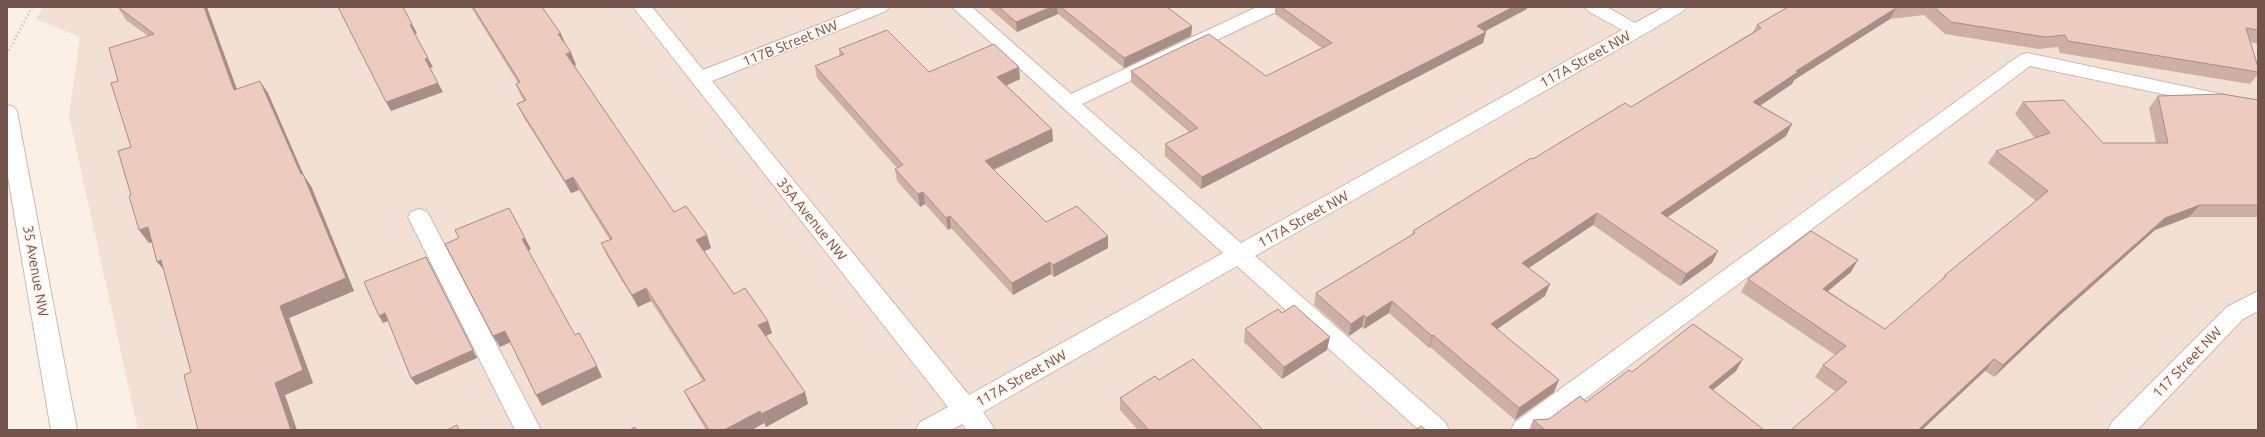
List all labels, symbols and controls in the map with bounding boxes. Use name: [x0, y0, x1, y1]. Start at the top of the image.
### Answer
street label: 117B Street NW: [740, 17, 840, 69]
street label: 117A Street NW: [1537, 27, 1633, 91]
street label: 35A Avenue NW: [774, 175, 850, 263]
street label: 117A Street NW: [1255, 187, 1351, 251]
street label: 35 Avenue NW: [20, 224, 52, 318]
street label: 117 Street NW: [2149, 323, 2225, 401]
street label: 117A Street NW: [973, 346, 1069, 410]

